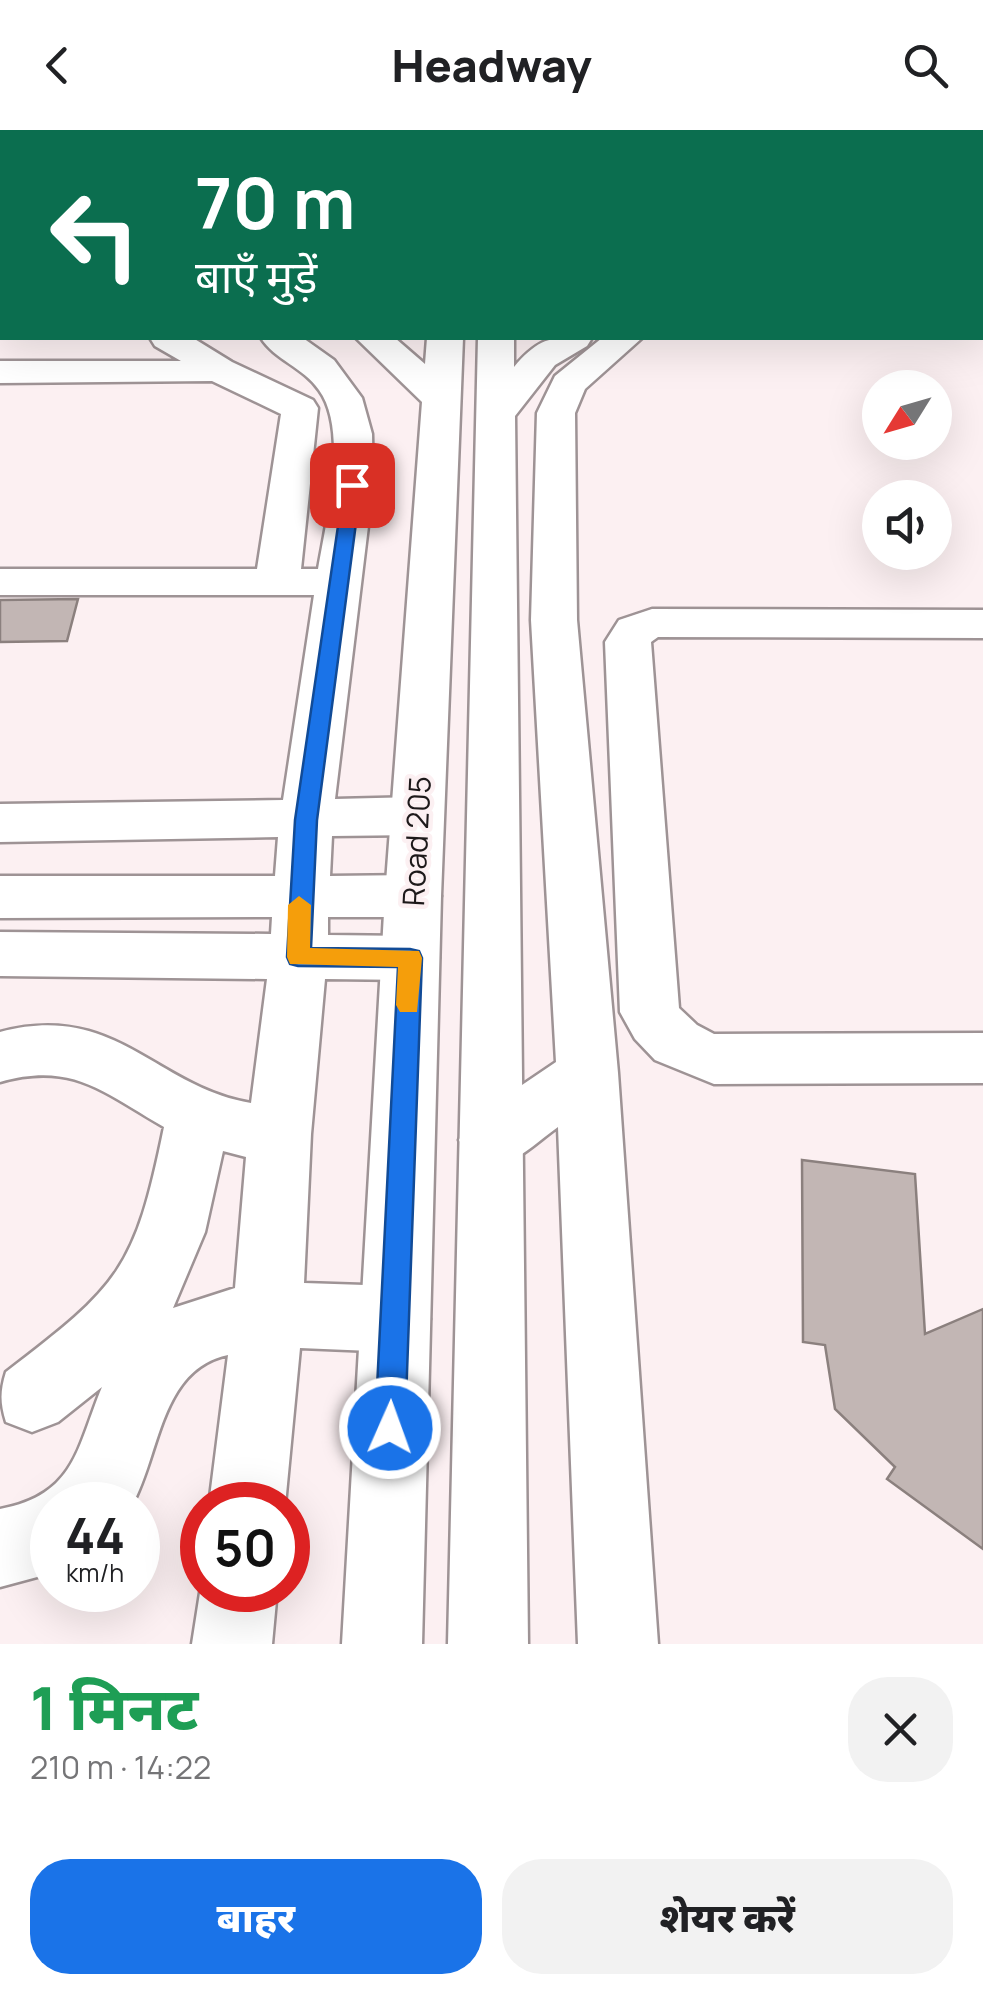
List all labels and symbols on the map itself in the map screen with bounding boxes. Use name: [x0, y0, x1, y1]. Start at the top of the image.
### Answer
north arrow: [862, 370, 952, 460]
pin: [310, 443, 395, 528]
street label: Road 205: [392, 775, 440, 907]
position arrow: [338, 1376, 442, 1480]
speed limit sign: 50: [180, 1482, 310, 1612]

